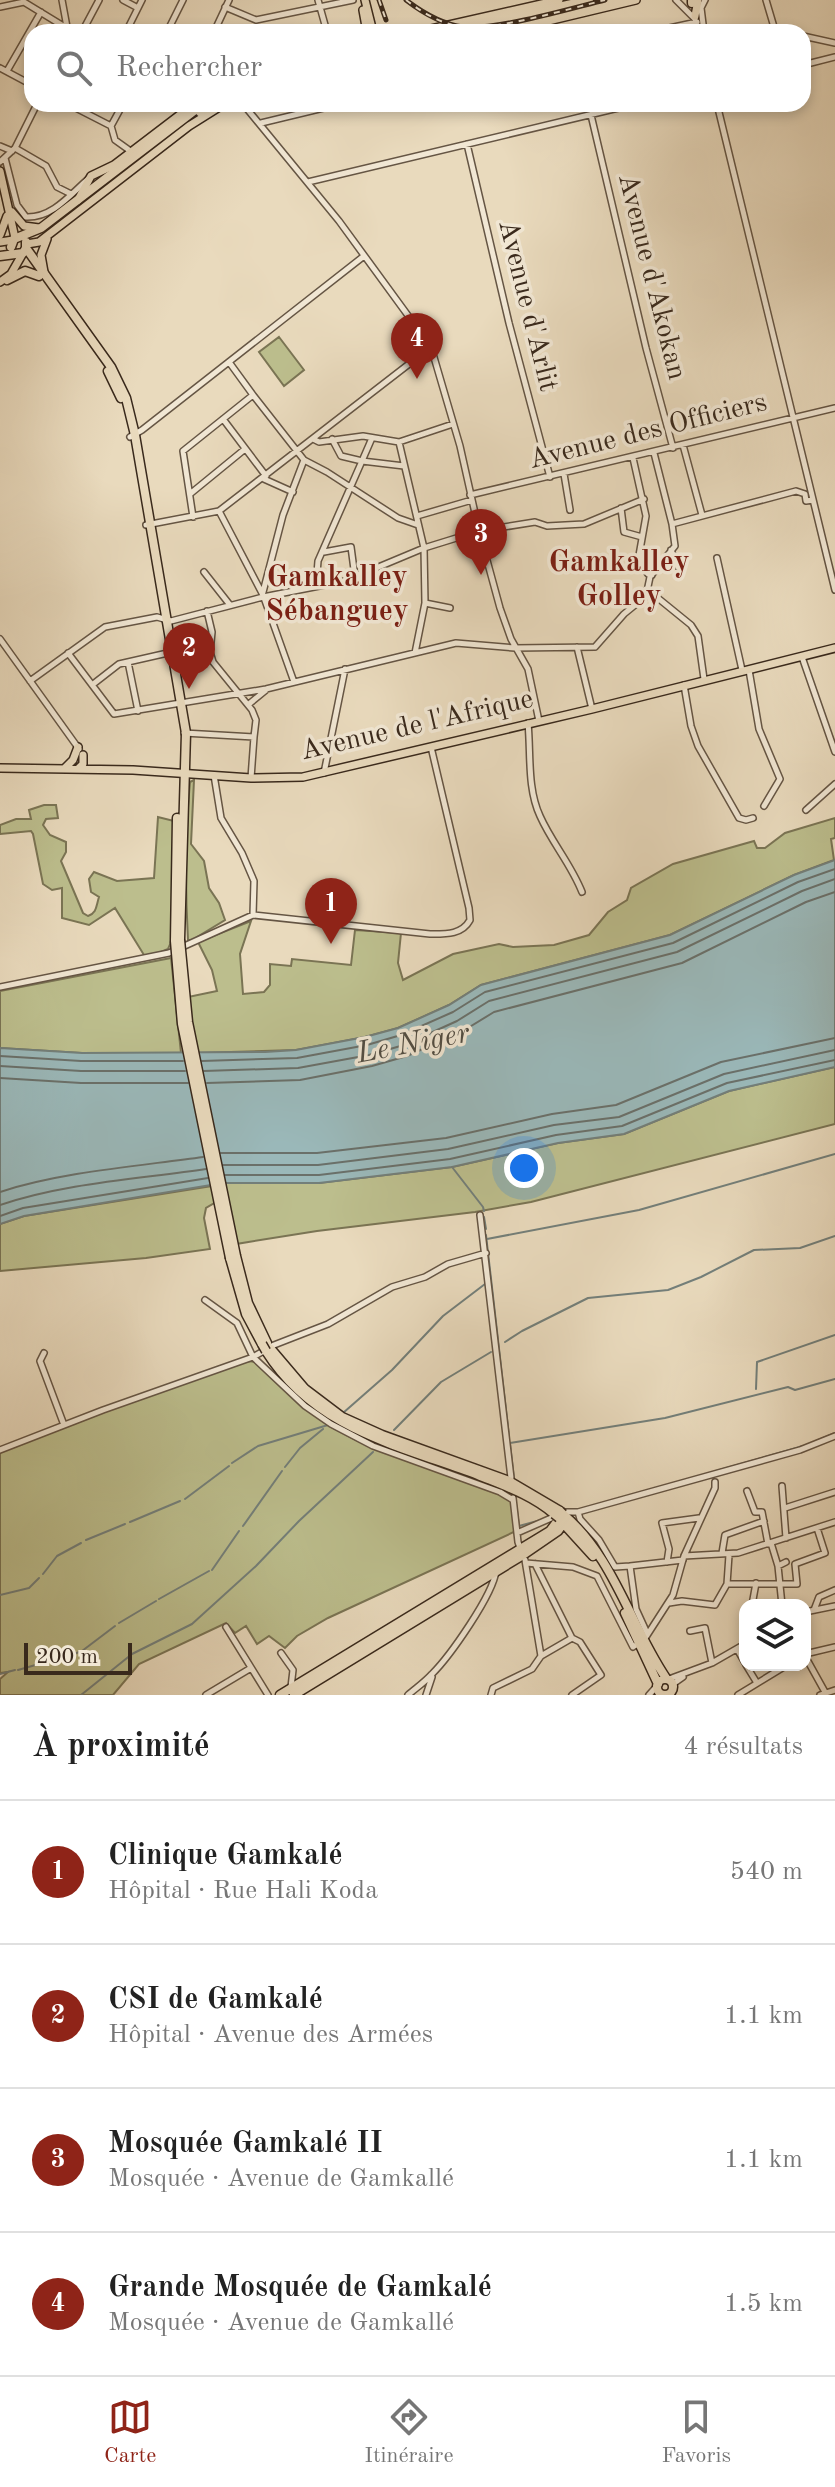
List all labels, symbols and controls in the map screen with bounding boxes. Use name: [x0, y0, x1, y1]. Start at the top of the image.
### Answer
search box: [24, 24, 811, 112]
icon: search: [52, 46, 96, 90]
text: Rechercher: [116, 53, 262, 83]
street label: Avenue d'Akokan: [612, 171, 690, 383]
street label: Avenue d'Arlit: [492, 217, 562, 395]
pin: 4: [391, 313, 443, 379]
street label: Avenue des Officiers: [526, 389, 770, 475]
pin: 3: [455, 509, 507, 575]
district label: Gamkalley Golley: [548, 548, 690, 612]
district label: Gamkalley Sébanguey: [265, 563, 409, 627]
pin: 2: [163, 623, 215, 689]
street label: Avenue de l'Afrique: [298, 686, 536, 766]
pin: 1: [305, 878, 357, 944]
water label: Le Niger: [353, 1018, 473, 1070]
your location: [504, 1148, 544, 1188]
map controls: [739, 1599, 811, 1671]
button: layers: [739, 1599, 811, 1671]
scale bar: [24, 1639, 132, 1675]
text: 200 m: [36, 1646, 98, 1668]
text: À proximité: [32, 1730, 210, 1764]
text: 4 résultats: [684, 1734, 803, 1760]
text: Clinique Gamkalé: [108, 1841, 343, 1871]
text: 1: [50, 1859, 66, 1885]
text: 540 m: [730, 1859, 803, 1885]
text: Hôpital · Rue Hali Koda: [108, 1878, 378, 1904]
text: CSI de Gamkalé: [108, 1985, 323, 2015]
text: 2: [50, 2003, 66, 2029]
text: 1.1 km: [724, 2003, 803, 2029]
text: Hôpital · Avenue des Armées: [108, 2022, 433, 2048]
text: Mosquée Gamkalé II: [108, 2129, 383, 2159]
text: 3: [50, 2147, 66, 2173]
text: 1.1 km: [724, 2147, 803, 2173]
text: Mosquée · Avenue de Gamkallé: [108, 2166, 454, 2192]
text: Grande Mosquée de Gamkalé: [108, 2273, 492, 2303]
text: 4: [50, 2291, 66, 2317]
text: 1.5 km: [724, 2291, 803, 2317]
text: Mosquée · Avenue de Gamkallé: [108, 2310, 454, 2336]
tab: Carte: [104, 2395, 156, 2470]
tab: Itinéraire: [364, 2395, 454, 2470]
tab: Favoris: [661, 2395, 731, 2470]

